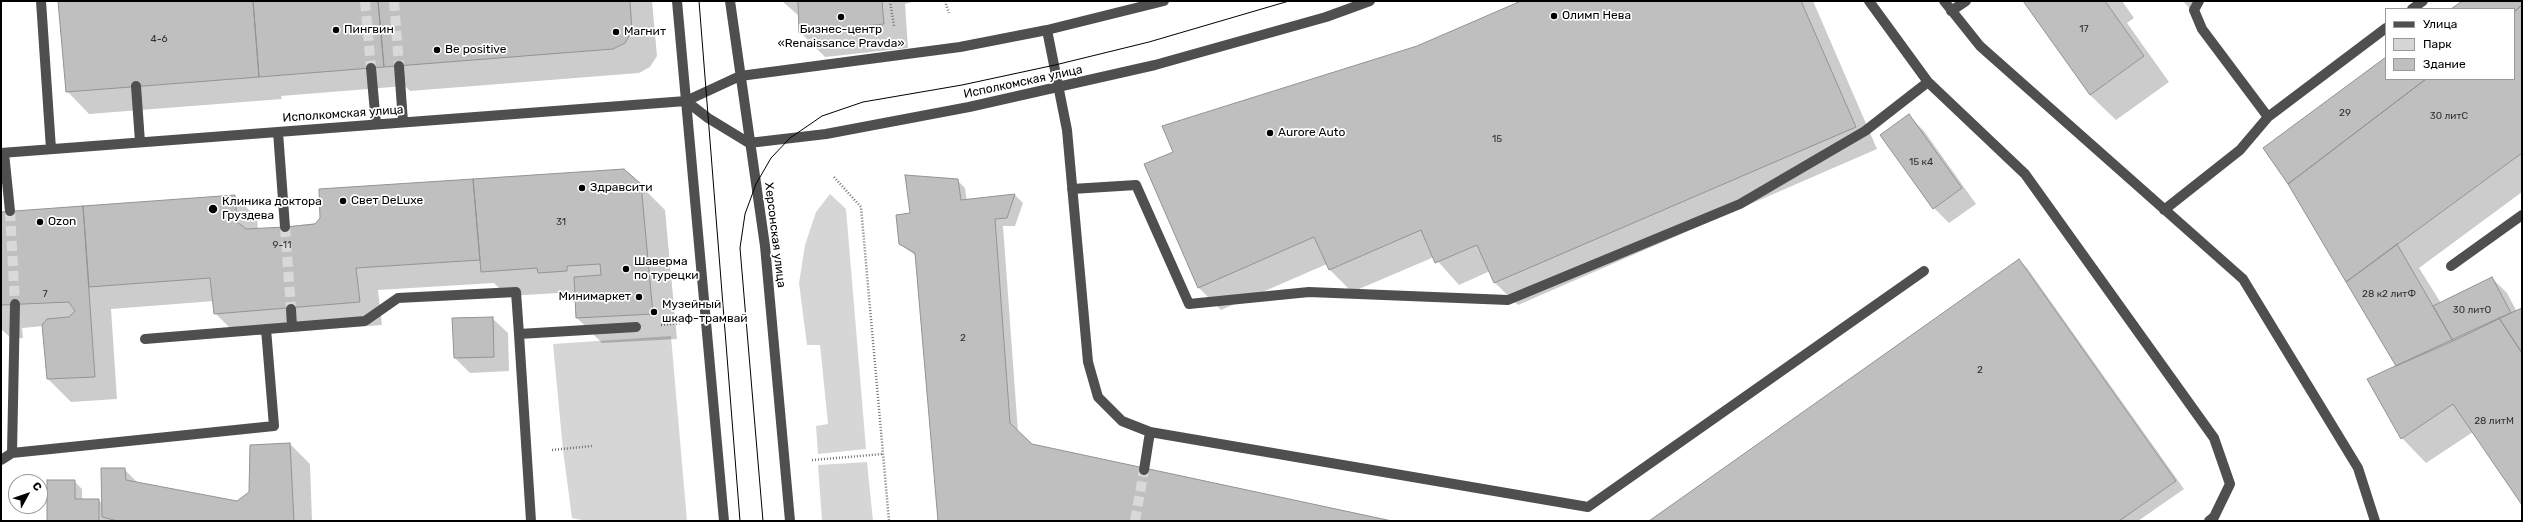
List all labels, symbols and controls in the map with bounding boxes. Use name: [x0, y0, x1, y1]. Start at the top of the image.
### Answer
legend: [2385, 8, 2515, 80]
place label: Олимп Нева: [1562, 9, 1631, 23]
marker: Олимп Нева: [1549, 11, 1559, 21]
marker: Бизнес-центр «Renaissance Pravda»: [836, 12, 846, 22]
text: Улица: [2423, 17, 2457, 31]
place label: Пингвин: [344, 23, 394, 37]
place label: Бизнес-центр «Renaissance Pravda»: [777, 23, 905, 51]
house number: 17: [2079, 23, 2089, 35]
marker: Пингвин: [331, 25, 341, 35]
place label: Магнит: [624, 25, 666, 39]
marker: Магнит: [611, 27, 621, 37]
house number: 4-6: [150, 33, 168, 45]
text: Парк: [2423, 37, 2452, 51]
place label: Be positive: [445, 43, 506, 57]
marker: Be positive: [432, 45, 442, 55]
text: Здание: [2423, 57, 2466, 71]
street label: Исполкомская улица: [962, 62, 1084, 102]
street label: Исполкомская улица: [282, 103, 404, 125]
house number: 29: [2339, 107, 2351, 119]
house number: 30 литС: [2430, 110, 2468, 122]
place label: Aurore Auto: [1278, 126, 1345, 140]
marker: Aurore Auto: [1265, 128, 1275, 138]
house number: 15: [1492, 133, 1502, 145]
house number: 15 к4: [1909, 156, 1933, 168]
place label: Здравсити: [590, 181, 653, 195]
street label: Херсонская улица: [761, 182, 789, 288]
marker: Здравсити: [577, 183, 587, 193]
place label: Свет DeLuxe: [351, 194, 423, 208]
place label: Клиника доктора Груздева: [222, 195, 322, 223]
marker: Свет DeLuxe: [338, 196, 348, 206]
marker: Клиника доктора Груздева: [207, 203, 219, 215]
place label: Ozon: [48, 215, 76, 229]
house number: 31: [556, 216, 566, 228]
marker: Ozon: [35, 217, 45, 227]
house number: 9-11: [273, 239, 291, 251]
place label: Шаверма по турецки: [634, 255, 699, 283]
marker: Шаверма по турецки: [621, 264, 631, 274]
house number: 7: [42, 288, 48, 300]
house number: 28 к2 литФ: [2362, 288, 2416, 300]
place label: Минимаркет: [559, 290, 631, 304]
marker: Минимаркет: [634, 292, 644, 302]
place label: Музейный шкаф-трамвай: [662, 298, 748, 326]
house number: 30 литО: [2453, 304, 2491, 316]
marker: Музейный шкаф-трамвай: [649, 307, 659, 317]
house number: 2: [960, 332, 966, 344]
house number: 2: [1977, 364, 1983, 376]
house number: 28 литМ: [2474, 415, 2514, 427]
north arrow: [8, 474, 48, 514]
text: С: [29, 479, 44, 494]

